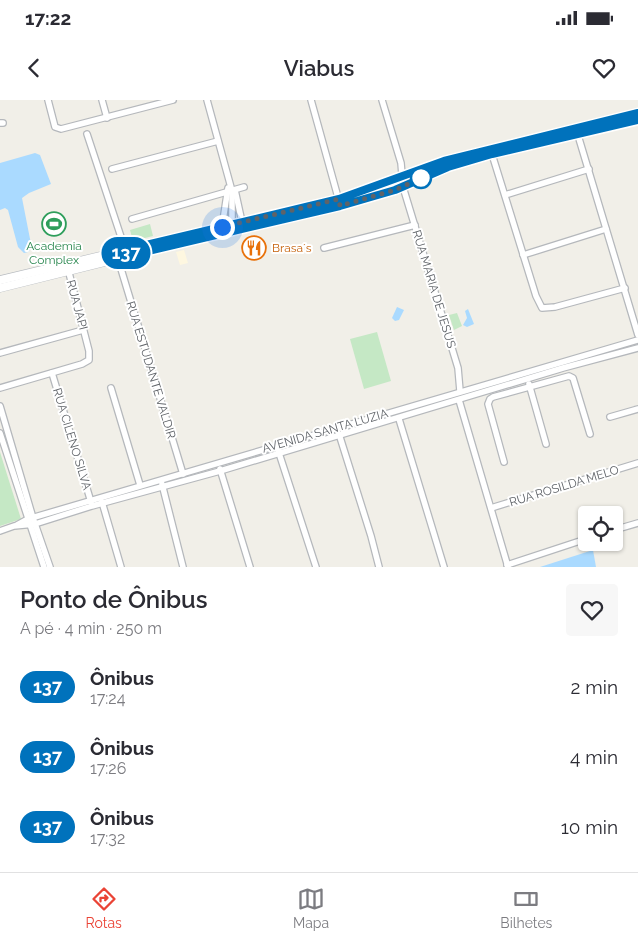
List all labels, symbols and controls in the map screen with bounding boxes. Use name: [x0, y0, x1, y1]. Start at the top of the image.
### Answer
text: 17:22: [25, 7, 71, 29]
icon: back: [20, 54, 48, 82]
icon: heart: [590, 54, 618, 82]
text: Viabus: [284, 55, 354, 81]
unlabelled marker: [410, 167, 432, 189]
sports icon: Academia Complex: [41, 211, 67, 237]
your location: [210, 215, 235, 240]
street label: RUA MARIA DE JESUS: [409, 228, 459, 350]
restaurant icon: Brasa´s: [241, 235, 267, 261]
line badge: 137: [97, 237, 155, 269]
place label: Academia Complex: [26, 239, 82, 267]
place label: Brasa´s: [272, 241, 312, 255]
text: 137: [111, 242, 141, 263]
street label: RUA JAPI: [64, 278, 90, 332]
street label: RUA ESTUDANTE VALDIR: [123, 300, 179, 441]
street label: RUA CILENO SILVA: [50, 386, 94, 492]
street label: AVENIDA SANTA LUZIA: [260, 406, 390, 456]
street label: RUA ROSILDA MELO: [507, 463, 621, 509]
map controls: [578, 506, 623, 551]
button: locate: [578, 506, 623, 551]
button: heart: [566, 584, 618, 636]
text: Ponto de Ônibus: [20, 585, 207, 614]
text: A pé · 4 min · 250 m: [20, 619, 162, 638]
text: Ônibus: [90, 667, 154, 689]
text: 137: [33, 676, 62, 697]
text: 2 min: [571, 676, 618, 698]
text: 17:24: [90, 689, 125, 708]
text: Ônibus: [90, 737, 154, 759]
text: 137: [33, 746, 62, 767]
text: 4 min: [570, 746, 618, 768]
text: 17:26: [90, 759, 126, 778]
text: Ônibus: [90, 807, 154, 829]
text: 137: [33, 816, 62, 837]
text: 10 min: [561, 816, 618, 838]
text: 17:32: [90, 829, 125, 848]
tab: Rotas: [86, 885, 122, 931]
tab: Mapa: [293, 885, 329, 931]
tab: Bilhetes: [500, 885, 552, 931]

